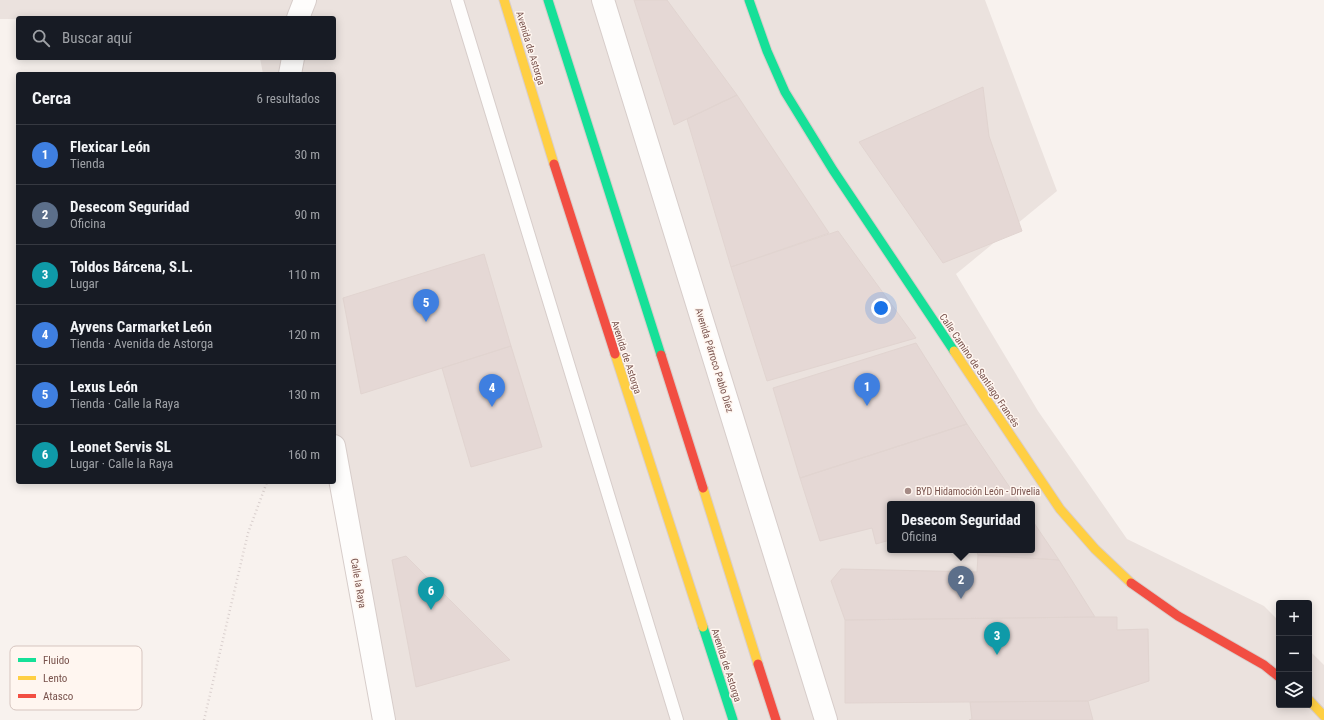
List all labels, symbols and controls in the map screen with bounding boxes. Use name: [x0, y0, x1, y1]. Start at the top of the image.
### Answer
street label: Avenida de Astorga: [514, 10, 547, 87]
search box: [16, 16, 336, 60]
icon: search: [30, 27, 52, 49]
text: Buscar aquí: [62, 29, 132, 47]
text: Cerca: [32, 88, 71, 108]
text: 6 resultados: [256, 91, 320, 106]
text: Flexicar León: [70, 138, 150, 156]
text: 1: [42, 147, 48, 162]
text: 30 m: [294, 147, 320, 162]
text: Tienda: [70, 156, 105, 171]
text: Desecom Seguridad: [70, 198, 189, 216]
text: 2: [42, 207, 48, 222]
text: 90 m: [294, 207, 320, 222]
text: Oficina: [70, 216, 106, 231]
text: Toldos Bárcena, S.L.: [70, 258, 193, 276]
text: 3: [42, 267, 48, 282]
text: 110 m: [288, 267, 320, 282]
text: Lugar: [70, 276, 99, 291]
pin: 5: [413, 289, 439, 322]
your location: [871, 298, 891, 318]
street label: Avenida Párroco Pablo Díez: [693, 307, 736, 414]
street label: Calle Camino de Santiago Francés: [937, 311, 1022, 429]
text: Ayvens Carmarket León: [70, 318, 212, 336]
street label: Avenida de Astorga: [609, 319, 644, 395]
text: 4: [42, 327, 48, 342]
text: 120 m: [288, 327, 320, 342]
text: Tienda · Avenida de Astorga: [70, 336, 213, 351]
pin: 1: [854, 373, 880, 406]
pin: 4: [479, 374, 505, 407]
text: Lexus León: [70, 378, 138, 396]
text: 5: [42, 387, 48, 402]
text: 130 m: [288, 387, 320, 402]
text: Tienda · Calle la Raya: [70, 396, 179, 411]
text: Leonet Servis SL: [70, 438, 171, 456]
text: 6: [42, 447, 48, 462]
text: 160 m: [288, 447, 320, 462]
text: Lugar · Calle la Raya: [70, 456, 173, 471]
marker: BYD Hidamoción León - Drivelia: [903, 486, 913, 496]
place label: BYD Hidamoción León - Drivelia: [916, 486, 1040, 497]
popup: [887, 501, 1035, 553]
text: Desecom Seguridad: [901, 511, 1021, 529]
text: Oficina: [901, 529, 937, 544]
street label: Calle la Raya: [349, 557, 368, 609]
pin: 2: [948, 566, 974, 599]
pin: 6: [418, 577, 444, 610]
map controls: [1276, 600, 1312, 708]
button: +: [1276, 600, 1312, 636]
pin: 3: [984, 622, 1010, 655]
street label: Avenida de Astorga: [709, 627, 744, 703]
button: −: [1276, 636, 1312, 672]
legend: [10, 646, 142, 710]
text: Fluido: [43, 654, 70, 667]
text: Lento: [43, 672, 68, 685]
button: layers: [1276, 672, 1312, 708]
text: Atasco: [43, 690, 74, 703]

